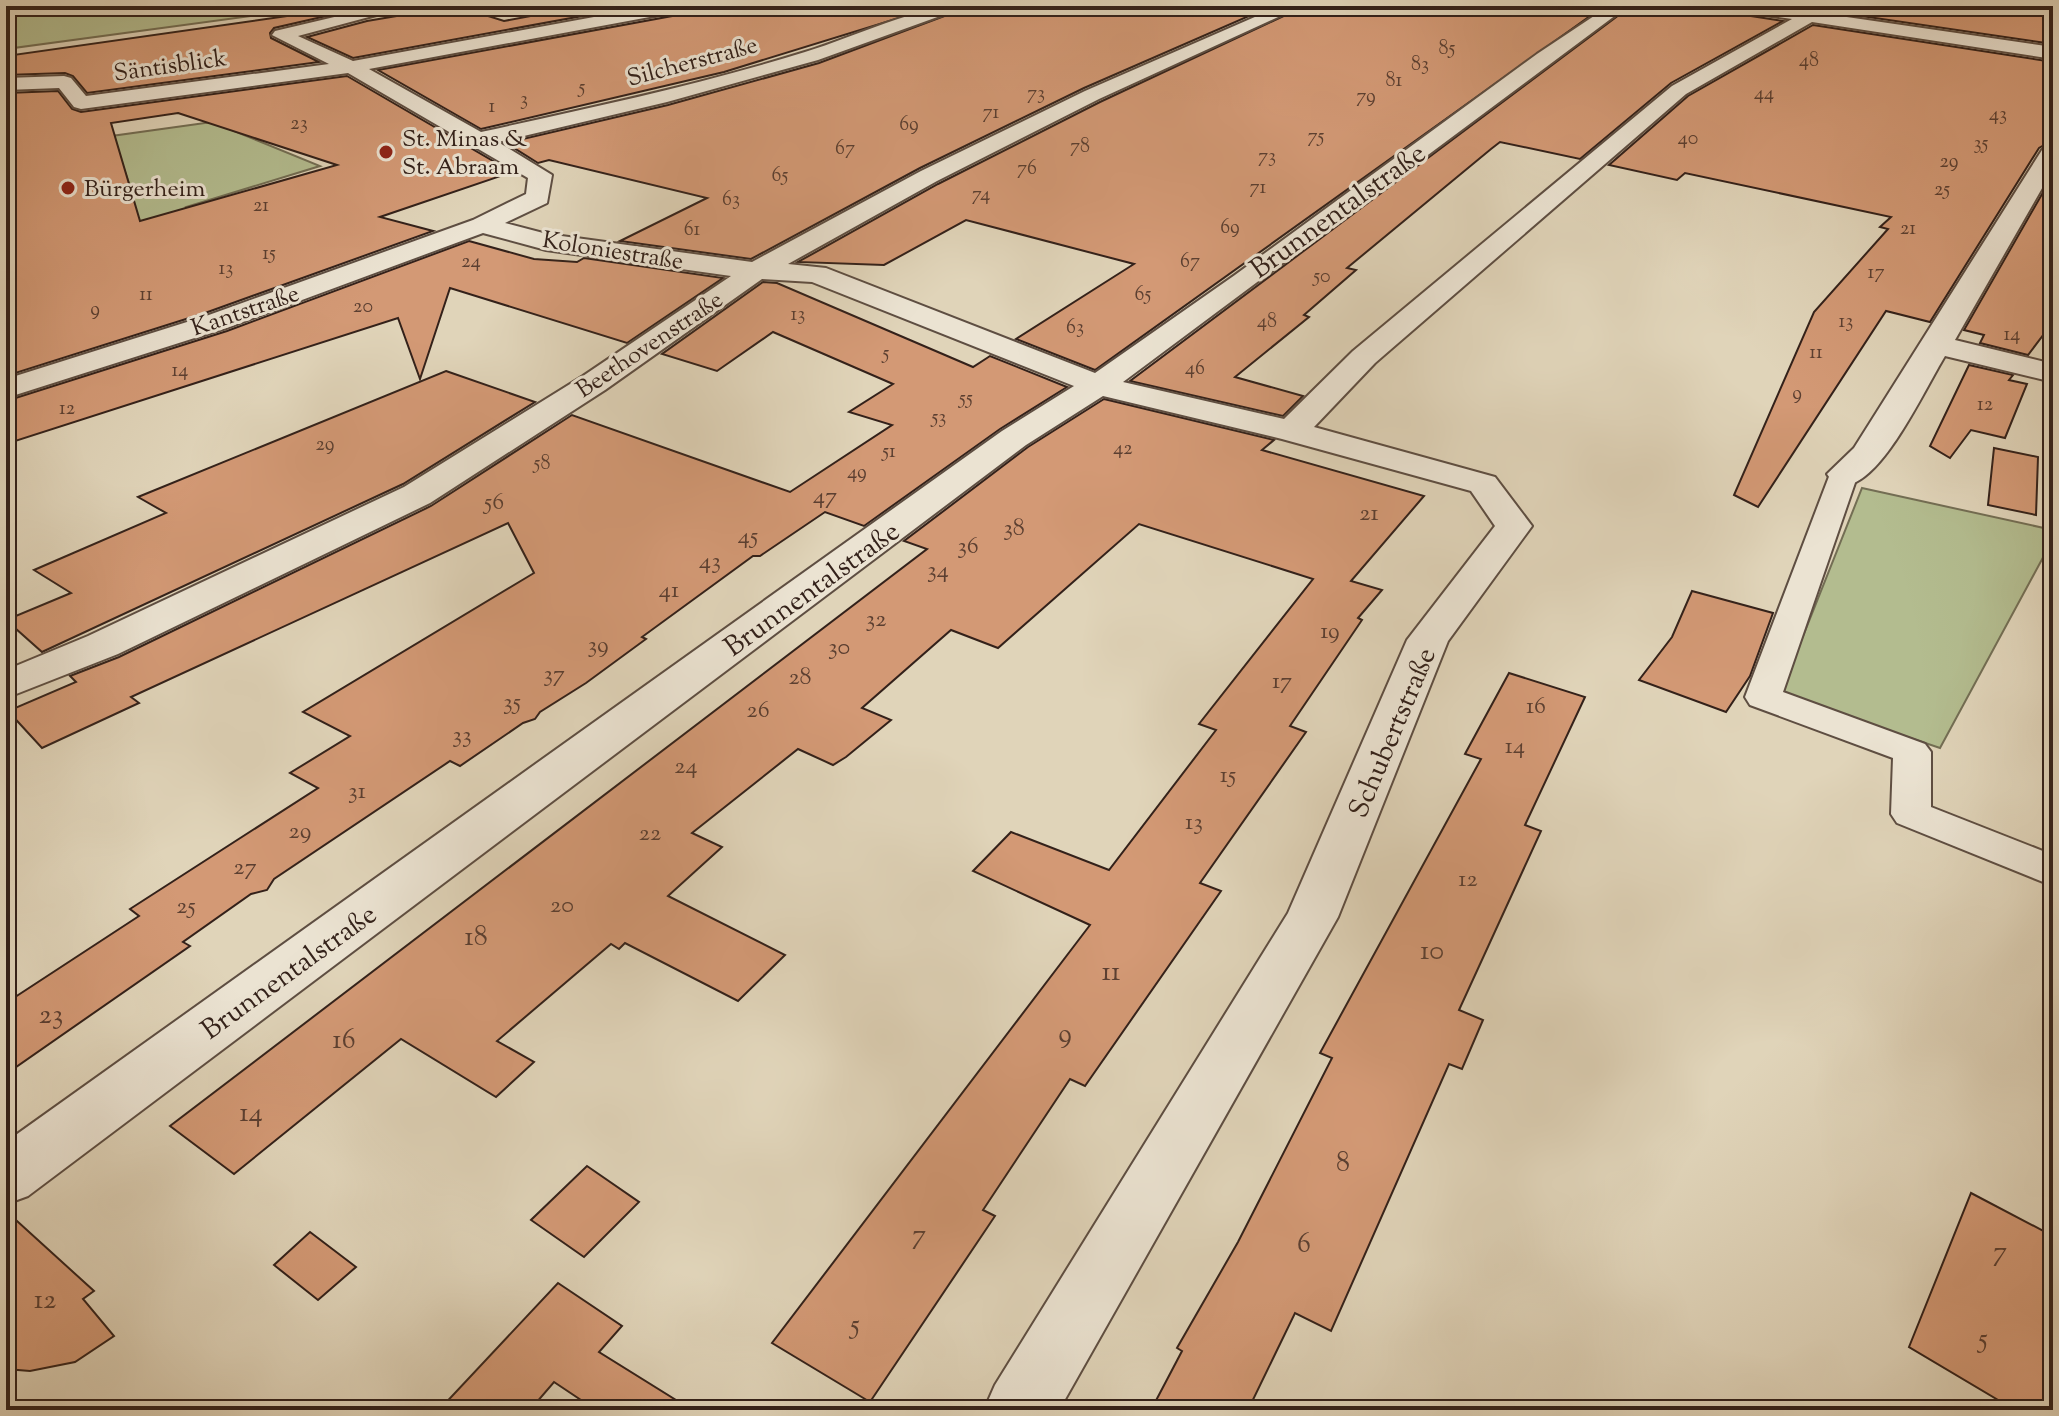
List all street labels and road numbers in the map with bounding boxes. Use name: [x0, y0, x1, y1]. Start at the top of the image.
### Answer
street label: Silcherstraße: [623, 29, 762, 97]
street label: Säntisblick: [112, 42, 229, 92]
street label: Brunnentalstraße: [1243, 135, 1435, 290]
street label: Koloniestraße: [540, 224, 686, 280]
street label: Kantstraße: [187, 278, 304, 346]
street label: Beethovenstraße: [570, 284, 730, 407]
street label: Brunnentalstraße: [717, 513, 909, 668]
street label: Schubertstraße: [1340, 642, 1448, 825]
street label: Brunnentalstraße: [194, 896, 386, 1051]

